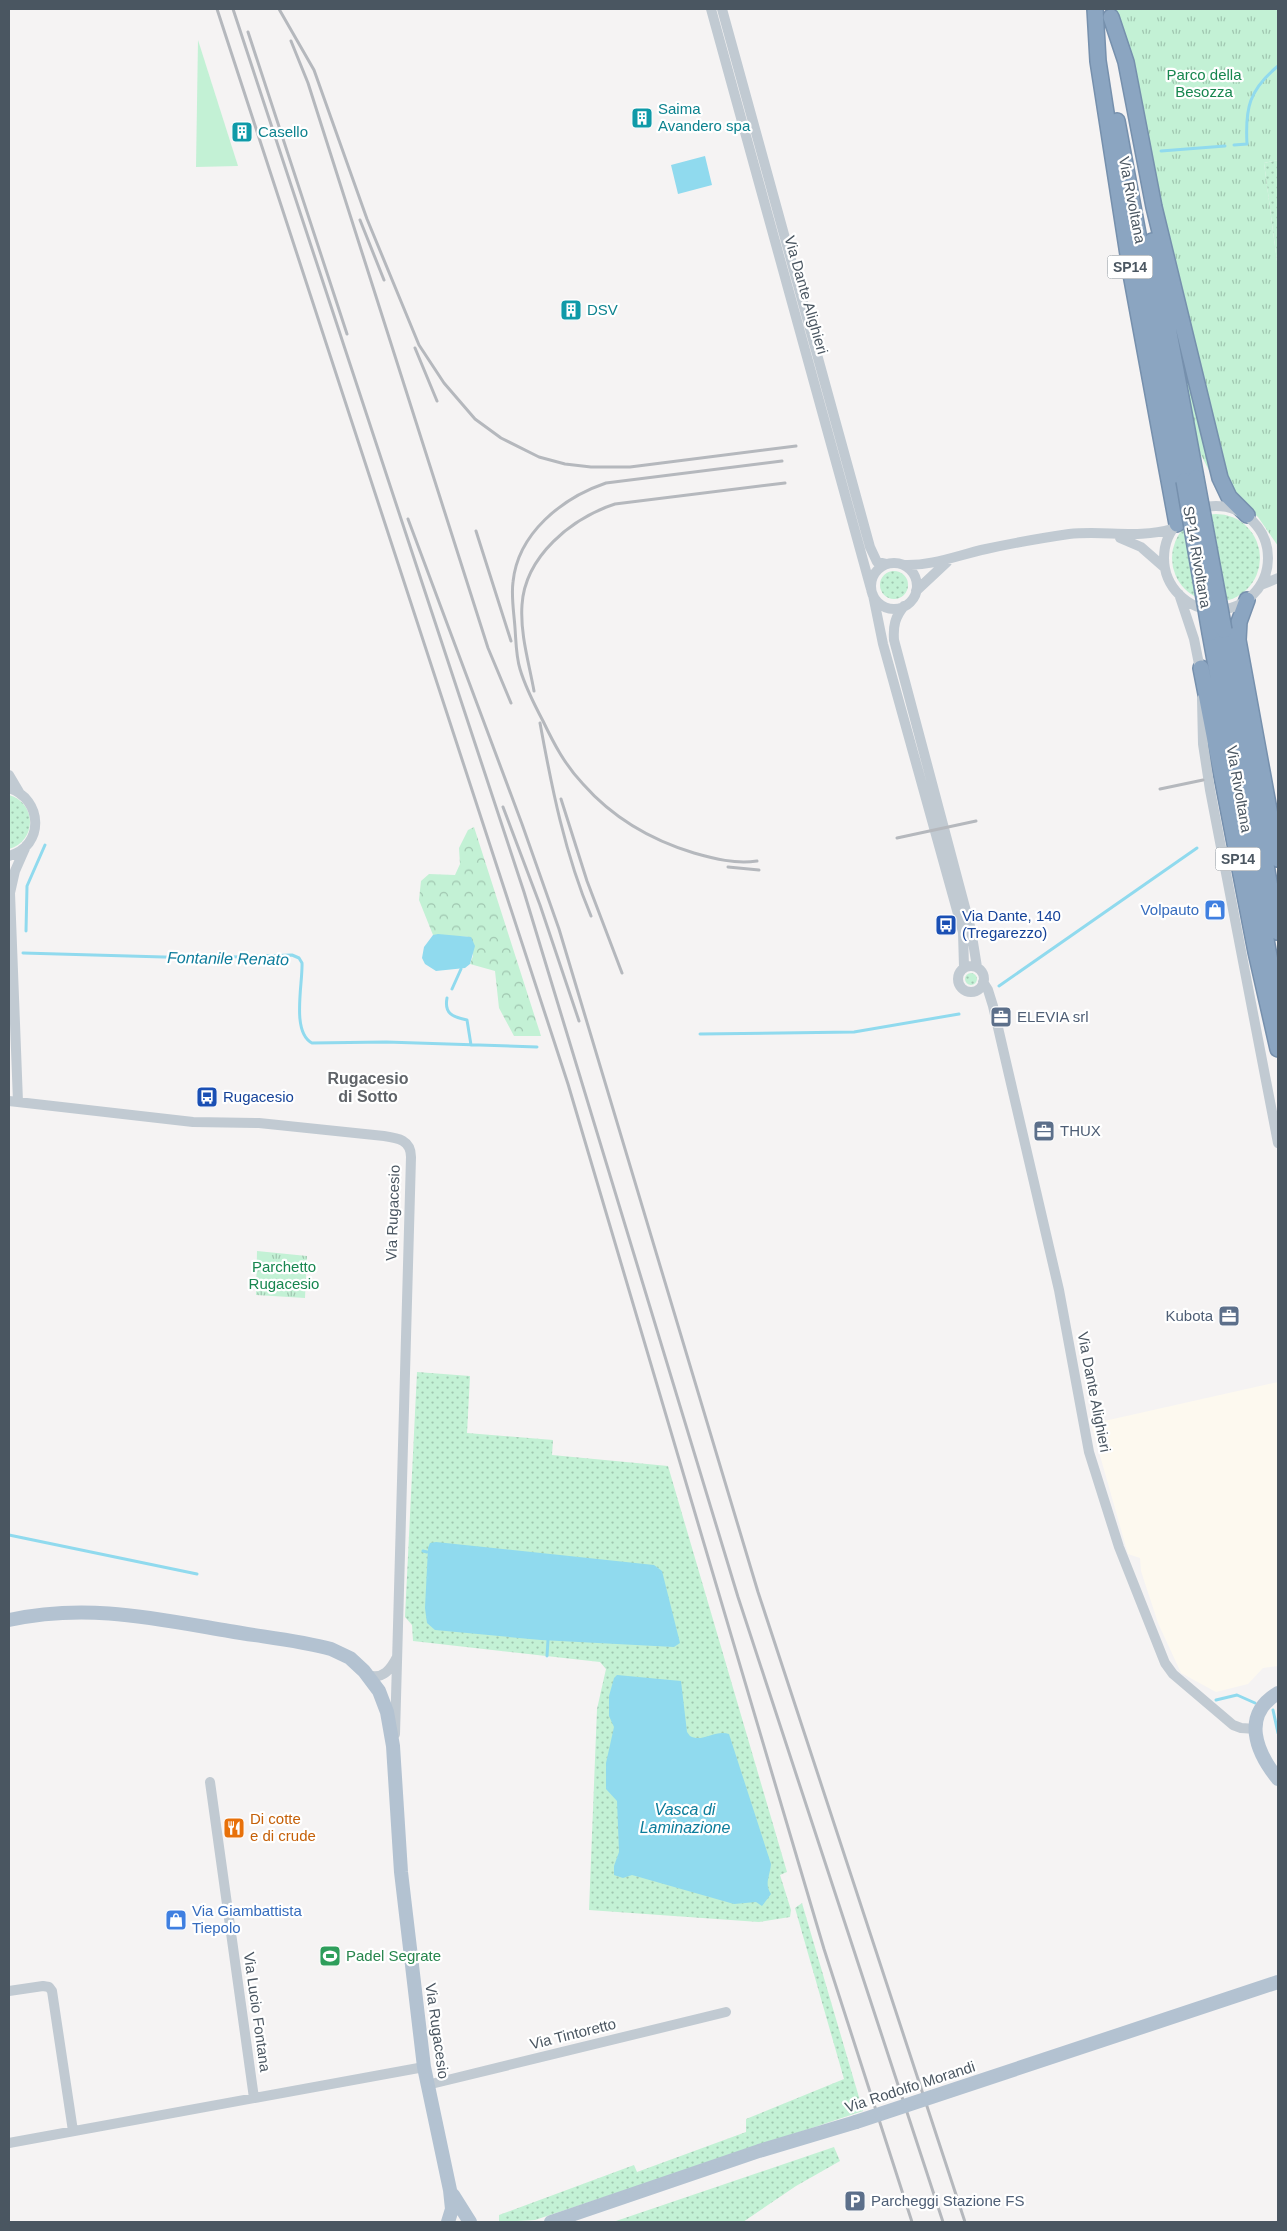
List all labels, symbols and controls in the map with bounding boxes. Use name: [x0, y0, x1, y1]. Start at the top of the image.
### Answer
park label: Parco della Besozza: [1166, 66, 1242, 100]
place label: Saima Avandero spa: [658, 100, 751, 134]
building icon: Saima Avandero spa: [630, 106, 654, 130]
building icon: Casello: [230, 120, 254, 144]
place label: Casello: [258, 123, 308, 140]
street label: Via Rivoltana: [1116, 155, 1149, 245]
street label: Via Dante Alighieri: [781, 234, 832, 356]
road number: SP14: [1108, 256, 1152, 278]
building icon: DSV: [559, 298, 583, 322]
place label: DSV: [587, 301, 618, 318]
street label: SP14 Rivoltana: [1180, 505, 1215, 610]
street label: Via Rivoltana: [1223, 744, 1256, 834]
road number: SP14: [1216, 848, 1260, 871]
shop icon: Volpauto: [1203, 898, 1227, 922]
place label: Volpauto: [1141, 901, 1199, 918]
place label: Via Dante, 140 (Tregarezzo): [962, 907, 1061, 941]
bus stop icon: Via Dante, 140 (Tregarezzo): [934, 913, 958, 937]
water label: Fontanile Renato: [167, 949, 289, 968]
office icon: ELEVIA srl: [989, 1005, 1013, 1029]
place label: ELEVIA srl: [1017, 1008, 1089, 1025]
district label: Rugacesio di Sotto: [328, 1070, 409, 1105]
bus stop icon: Rugacesio: [195, 1085, 219, 1109]
place label: Rugacesio: [223, 1088, 294, 1105]
office icon: THUX: [1032, 1119, 1056, 1143]
place label: THUX: [1060, 1122, 1101, 1139]
street label: Via Rugacesio: [382, 1164, 403, 1261]
park label: Parchetto Rugacesio: [249, 1258, 319, 1292]
office icon: Kubota: [1217, 1304, 1241, 1328]
place label: Kubota: [1165, 1307, 1214, 1324]
street label: Via Dante Alighieri: [1074, 1330, 1115, 1454]
water label: Vasca di Laminazione: [640, 1801, 730, 1836]
place label: Di cotte e di crude: [250, 1810, 316, 1844]
restaurant icon: Di cotte e di crude: [222, 1816, 246, 1840]
place label: Via Giambattista Tiepolo: [192, 1902, 302, 1936]
shop icon: Via Giambattista Tiepolo: [164, 1908, 188, 1932]
sports icon: Padel Segrate: [318, 1944, 342, 1968]
place label: Padel Segrate: [346, 1947, 441, 1964]
street label: Via Lucio Fontana: [241, 1951, 274, 2073]
street label: Via Rugacesio: [422, 1982, 453, 2080]
street label: Via Tintoretto: [528, 2015, 618, 2052]
street label: Via Rodolfo Morandi: [843, 2057, 977, 2116]
parking icon: Parcheggi Stazione FS: [843, 2189, 867, 2213]
place label: Parcheggi Stazione FS: [871, 2192, 1024, 2209]

